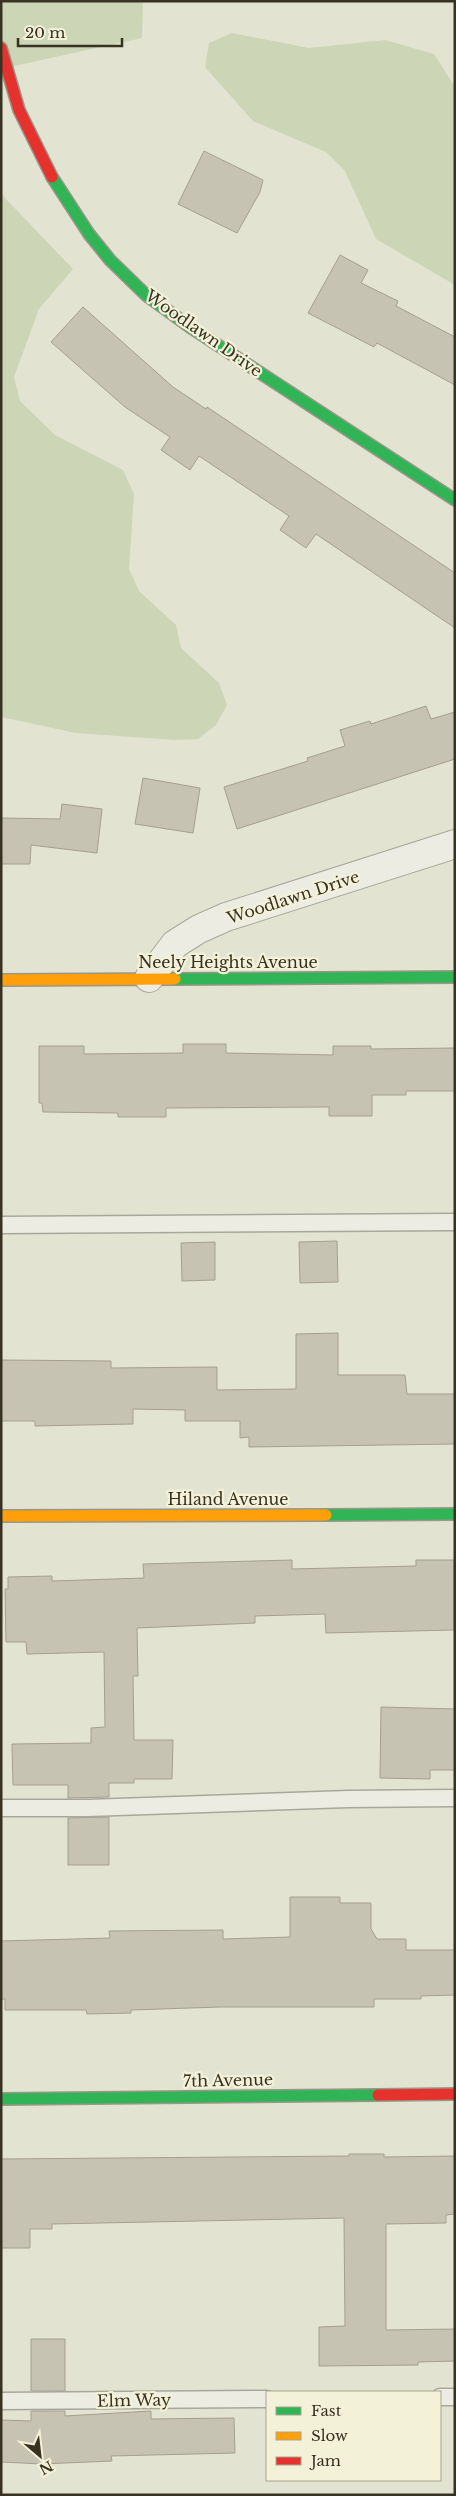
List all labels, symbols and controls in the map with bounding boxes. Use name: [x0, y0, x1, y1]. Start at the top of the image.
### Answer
scale bar: [18, 15, 121, 47]
text: 20 m: [25, 23, 65, 42]
street label: Woodlawn Drive: [141, 285, 266, 381]
street label: Woodlawn Drive: [223, 866, 362, 928]
street label: Neely Heights Avenue: [138, 952, 318, 972]
street label: Hiland Avenue: [167, 1489, 289, 1509]
street label: 7th Avenue: [183, 2069, 273, 2091]
street label: Elm Way: [97, 2389, 172, 2411]
legend: [266, 2391, 441, 2481]
text: Fast: [311, 2401, 342, 2420]
text: Slow: [311, 2426, 348, 2445]
north arrow: [15, 2431, 65, 2481]
text: Jam: [309, 2451, 341, 2470]
text: N: [36, 2456, 56, 2479]

